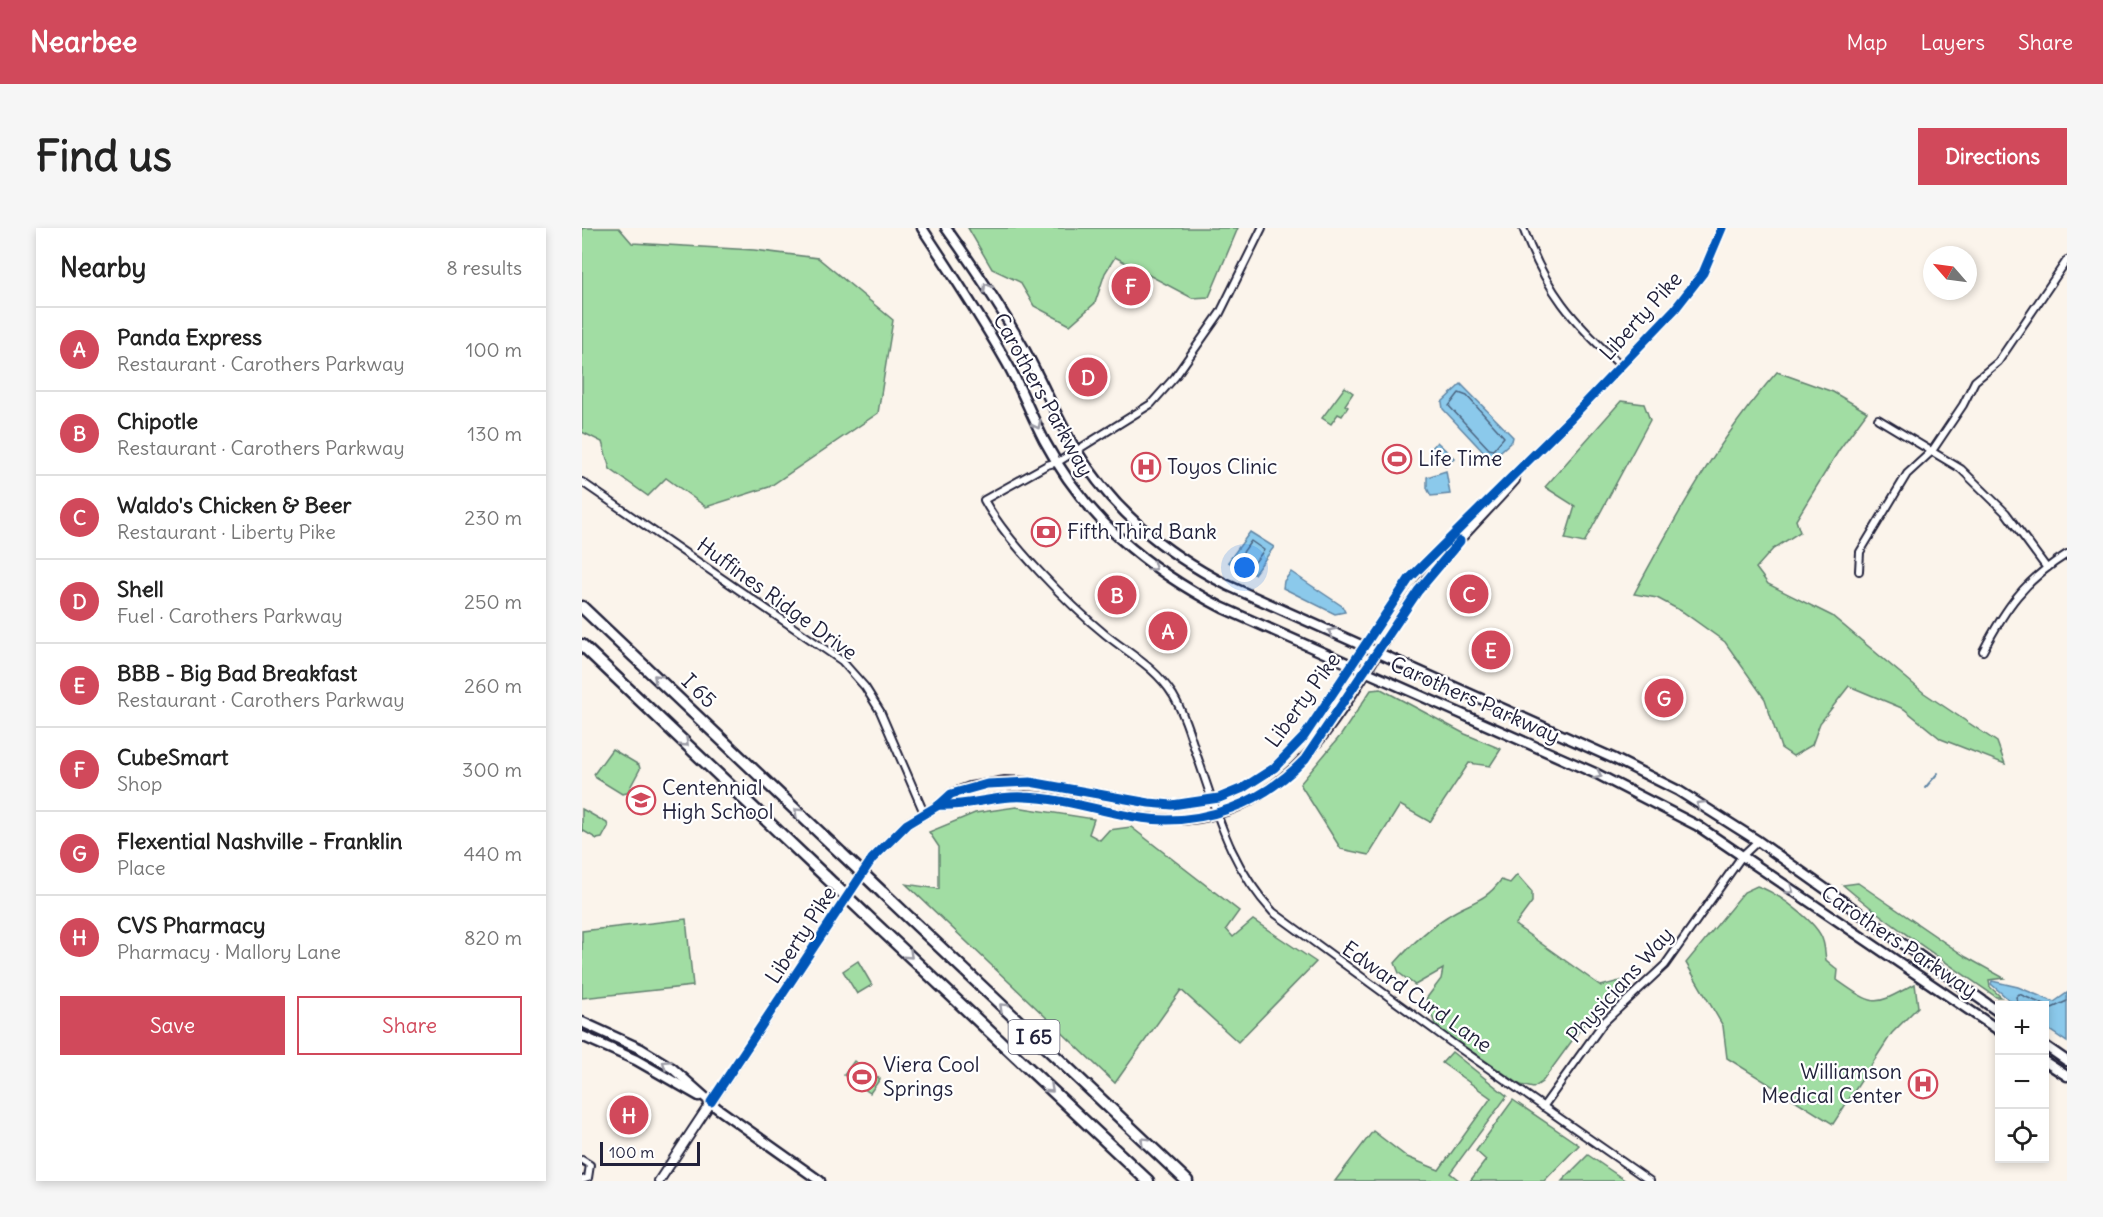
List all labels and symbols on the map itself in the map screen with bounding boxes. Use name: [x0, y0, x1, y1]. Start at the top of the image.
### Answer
north arrow: [1923, 246, 1977, 300]
pin: F: [1112, 264, 1150, 308]
street label: Liberty Pike: [1594, 265, 1688, 366]
one-way arrow: [983, 283, 995, 293]
street label: Carothers Parkway: [987, 308, 1100, 481]
pin: D: [1068, 354, 1108, 400]
one-way arrow: [1029, 418, 1041, 429]
sports icon: Life Time: [1381, 443, 1413, 475]
place label: Life Time: [1418, 445, 1502, 472]
hospital icon: Toyos Clinic: [1130, 451, 1162, 483]
place label: Toyos Clinic: [1167, 453, 1277, 480]
bank icon: Fifth Third Bank: [1030, 516, 1062, 548]
place label: Fifth Third Bank: [1067, 518, 1217, 545]
street label: Huffines Ridge Drive: [692, 531, 863, 666]
your location: [1230, 553, 1259, 582]
one-way arrow: [1146, 560, 1157, 571]
pin: B: [1098, 572, 1136, 617]
pin: C: [1450, 572, 1488, 616]
pin: A: [1148, 608, 1188, 654]
one-way arrow: [1327, 628, 1338, 640]
pin: E: [1472, 628, 1510, 672]
street label: Liberty Pike: [1259, 647, 1346, 752]
street label: Carothers Parkway: [1386, 650, 1564, 749]
street label: I 65: [676, 668, 723, 714]
one-way arrow: [653, 674, 663, 685]
pin: G: [1644, 676, 1684, 720]
one-way arrow: [679, 736, 689, 747]
one-way arrow: [1592, 767, 1603, 779]
place label: Centennial High School: [662, 774, 773, 825]
school or university icon: Centennial High School: [625, 784, 657, 816]
one-way arrow: [1696, 800, 1706, 812]
one-way arrow: [795, 808, 805, 819]
street label: Carothers Parkway: [1816, 879, 1983, 1004]
street label: Liberty Pike: [759, 881, 842, 989]
one-way arrow: [1783, 883, 1794, 894]
street label: Physicians Way: [1560, 921, 1679, 1048]
street label: Edward Curd Lane: [1337, 935, 1497, 1058]
one-way arrow: [901, 947, 912, 958]
one-way arrow: [999, 1003, 1010, 1014]
road number: I 65: [1008, 1020, 1060, 1054]
place label: Viera Cool Springs: [883, 1051, 979, 1102]
place label: Williamson Medical Center: [1761, 1058, 1902, 1109]
one-way arrow: [662, 1060, 672, 1072]
sports icon: Viera Cool Springs: [846, 1061, 878, 1093]
hospital icon: Williamson Medical Center: [1907, 1068, 1939, 1100]
one-way arrow: [1043, 1081, 1054, 1092]
pin: H: [610, 1092, 648, 1138]
one-way arrow: [1140, 1137, 1150, 1148]
scale bar: [600, 1139, 700, 1166]

